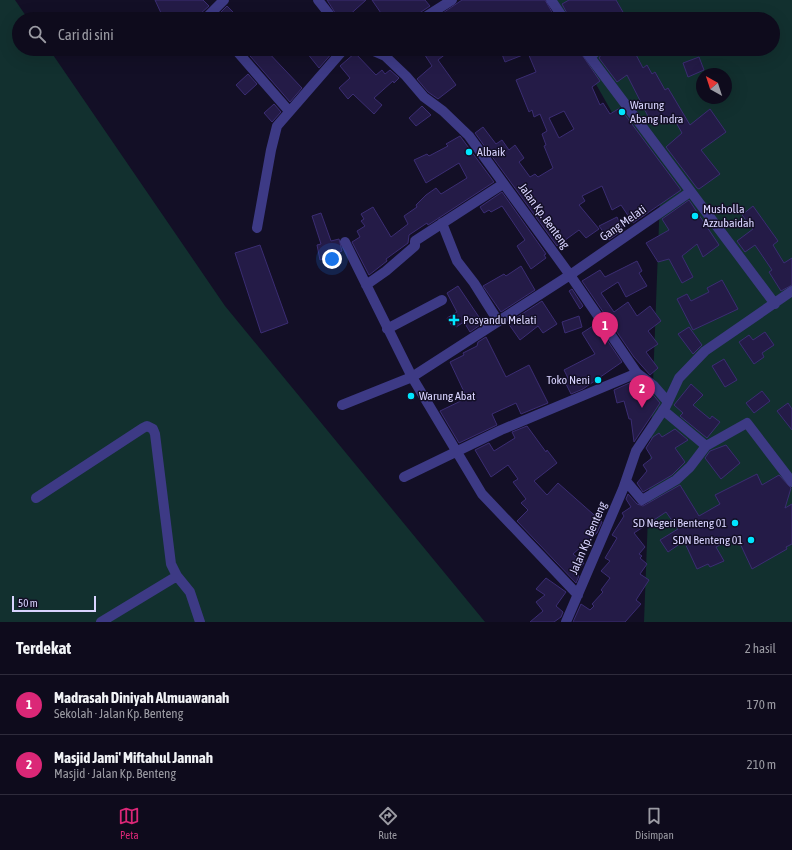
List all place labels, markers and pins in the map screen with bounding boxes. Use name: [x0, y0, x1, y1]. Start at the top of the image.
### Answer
place label: Warung Abang Indra: [630, 98, 683, 126]
marker: Warung Abang Indra: [617, 107, 627, 117]
place label: Albaik: [477, 145, 506, 159]
marker: Albaik: [464, 147, 474, 157]
place label: Musholla Azzubaidah: [703, 202, 754, 230]
marker: Musholla Azzubaidah: [690, 211, 700, 221]
pin: 1: [592, 312, 618, 345]
place label: Posyandu Melati: [463, 313, 536, 327]
marker: Posyandu Melati: [448, 314, 460, 326]
place label: Toko Neni: [546, 373, 590, 387]
marker: Toko Neni: [593, 375, 603, 385]
pin: 2: [629, 375, 655, 408]
place label: Warung Abat: [419, 389, 476, 403]
marker: Warung Abat: [406, 391, 416, 401]
place label: SD Negeri Benteng 01: [633, 516, 727, 530]
marker: SD Negeri Benteng 01: [730, 518, 740, 528]
place label: SDN Benteng 01: [673, 533, 743, 547]
marker: SDN Benteng 01: [746, 535, 756, 545]

